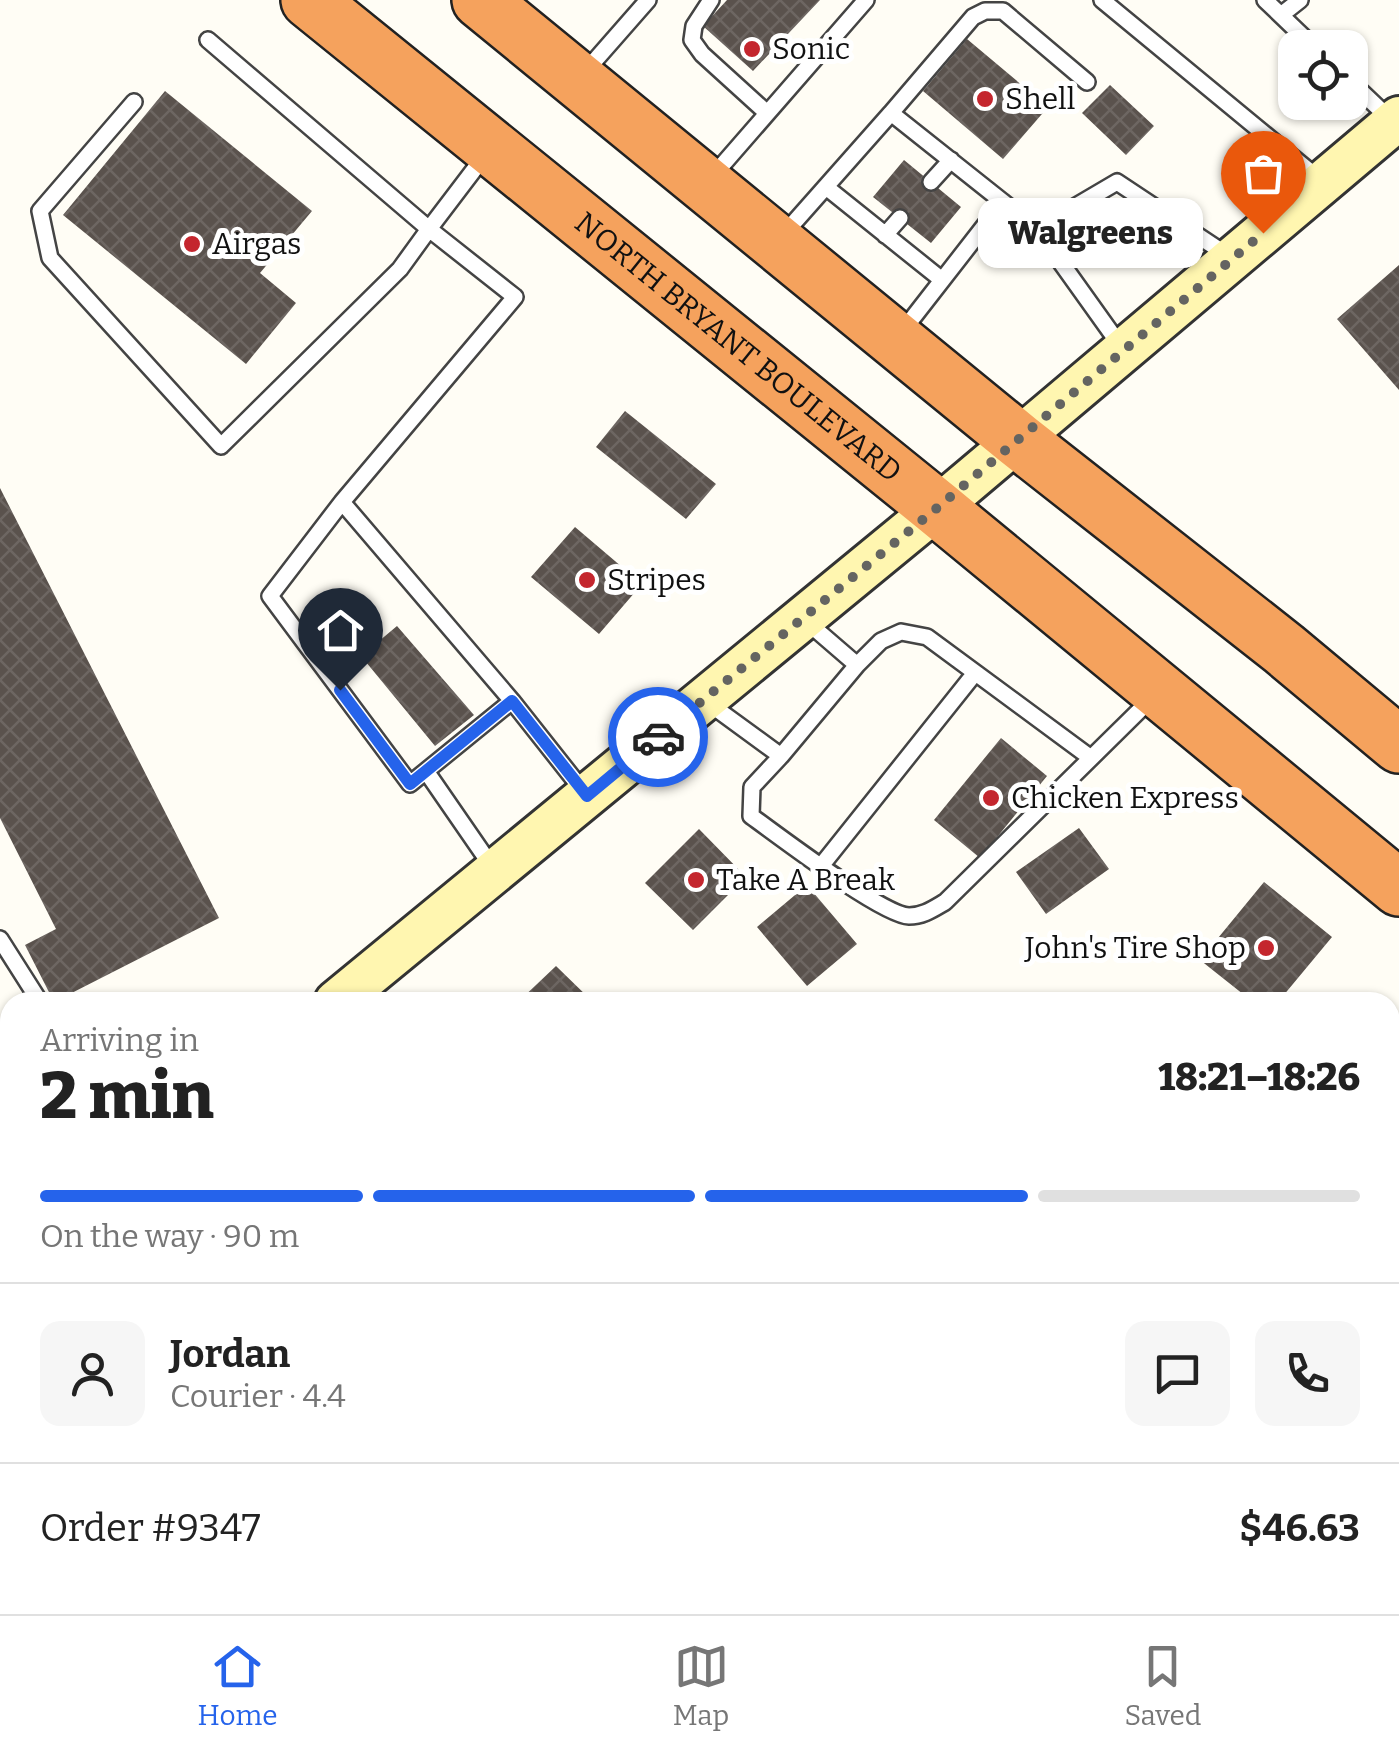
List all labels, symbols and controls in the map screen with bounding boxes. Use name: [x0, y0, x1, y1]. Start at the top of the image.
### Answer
map controls: [1278, 30, 1368, 120]
button: locate: [1278, 30, 1368, 120]
place label: Sonic: [772, 31, 850, 67]
marker: Sonic: [741, 38, 763, 60]
place label: Shell: [1005, 81, 1075, 117]
marker: Shell: [974, 88, 996, 110]
pin: [1221, 131, 1306, 234]
icon: bag: [1236, 146, 1291, 201]
callout: Walgreens: [978, 198, 1203, 268]
street label: NORTH BRYANT BOULEVARD: [568, 204, 909, 490]
text: Walgreens: [1008, 214, 1173, 252]
place label: Airgas: [212, 226, 301, 262]
marker: Airgas: [181, 233, 203, 255]
place label: Stripes: [607, 562, 706, 598]
marker: Stripes: [576, 569, 598, 591]
pin: [298, 588, 383, 691]
icon: home: [313, 603, 368, 658]
courier: [608, 687, 708, 787]
icon: car: [631, 710, 686, 765]
place label: Chicken Express: [1011, 780, 1239, 816]
marker: Chicken Express: [980, 787, 1002, 809]
place label: Take A Break: [716, 862, 895, 898]
marker: Take A Break: [685, 869, 707, 891]
place label: John's Tire Shop: [1024, 930, 1246, 966]
marker: John's Tire Shop: [1255, 937, 1277, 959]
text: Arriving in: [40, 1021, 199, 1059]
text: 18:21–18:26: [1158, 1054, 1360, 1100]
text: 2 min: [40, 1057, 214, 1135]
text: On the way · 90 m: [40, 1217, 299, 1255]
button: person: [40, 1321, 145, 1426]
button: chat: [1125, 1321, 1230, 1426]
button: phone: [1255, 1321, 1360, 1426]
text: Jordan: [170, 1331, 290, 1377]
text: Courier · 4.4: [170, 1377, 346, 1415]
text: Order #9347: [40, 1505, 261, 1551]
text: $46.63: [1239, 1505, 1360, 1551]
tab: Home: [198, 1639, 278, 1732]
tab: Map: [673, 1639, 729, 1732]
tab: Saved: [1124, 1639, 1201, 1732]

